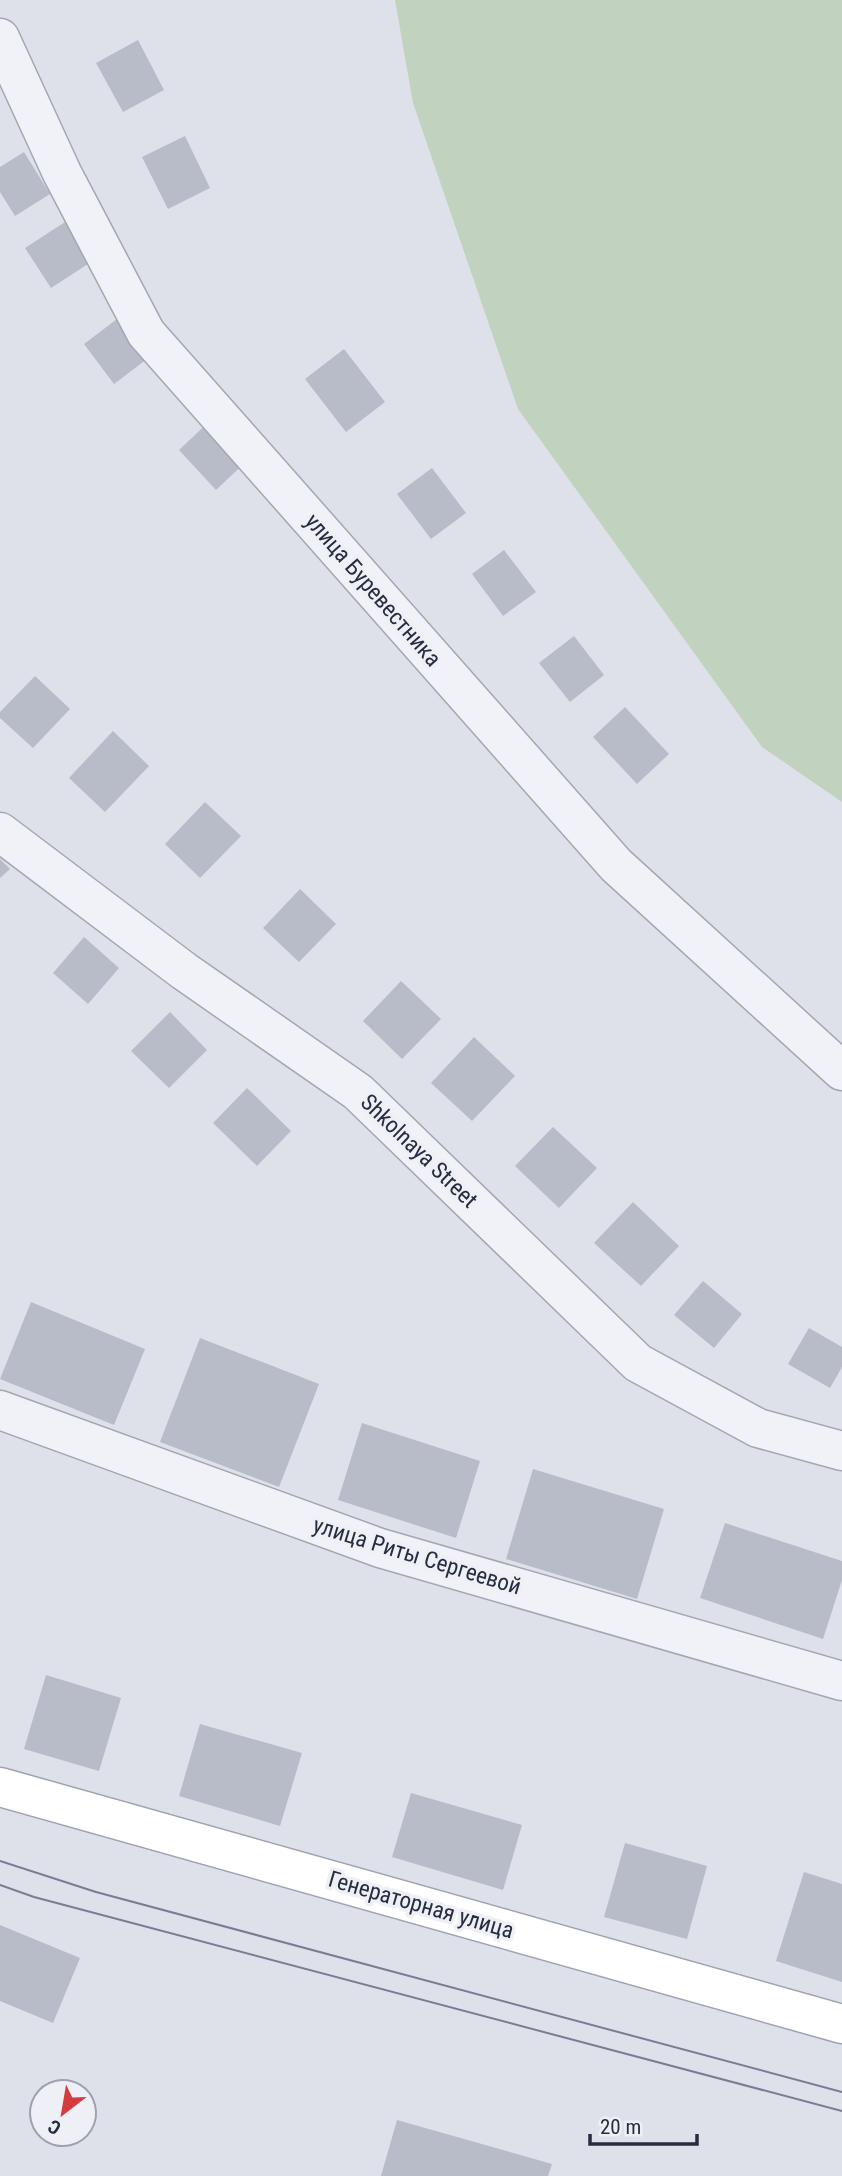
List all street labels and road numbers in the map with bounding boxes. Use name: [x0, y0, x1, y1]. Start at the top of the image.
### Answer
street label: улица Буревестника: [299, 508, 447, 672]
street label: Shkolnaya Street: [355, 1089, 483, 1213]
street label: улица Риты Сергеевой: [310, 1512, 524, 1600]
street label: Генераторная улица: [325, 1866, 517, 1944]

